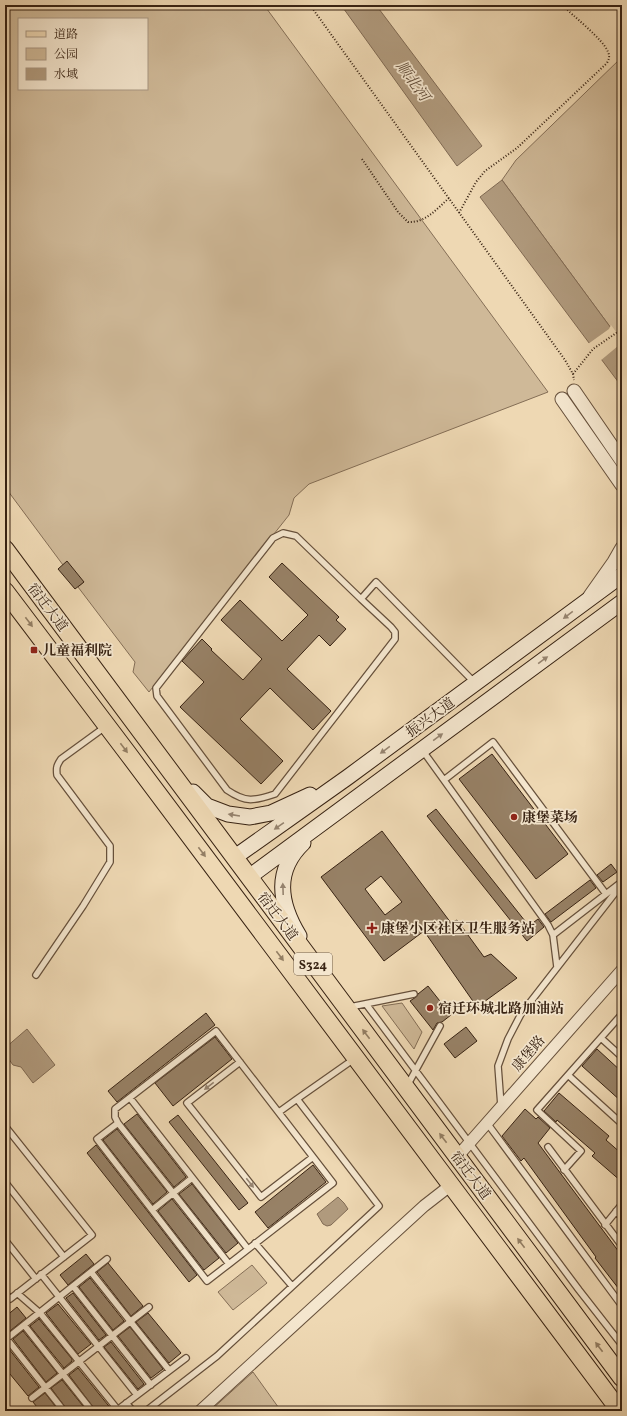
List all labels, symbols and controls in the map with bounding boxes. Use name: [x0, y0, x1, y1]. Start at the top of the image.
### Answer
legend: [18, 18, 148, 90]
text: 道路: [54, 27, 78, 43]
text: 公园: [54, 47, 78, 63]
water label: 顺北河: [390, 58, 435, 109]
text: 水域: [54, 67, 78, 83]
street label: 宿迁大道: [22, 580, 71, 636]
one-way arrow: [563, 610, 574, 619]
one-way arrow: [24, 617, 33, 628]
place label: 儿童福利院: [42, 642, 112, 661]
marker: 儿童福利院: [29, 645, 39, 655]
one-way arrow: [537, 656, 548, 665]
street label: 振兴大道: [403, 694, 459, 742]
one-way arrow: [433, 734, 443, 742]
one-way arrow: [120, 743, 128, 754]
one-way arrow: [379, 746, 390, 754]
place label: 康堡菜场: [522, 809, 578, 828]
one-way arrow: [228, 812, 240, 818]
marker: 康堡菜场: [509, 812, 519, 822]
one-way arrow: [274, 822, 284, 830]
one-way arrow: [198, 847, 206, 858]
one-way arrow: [279, 883, 286, 895]
street label: 宿迁大道: [252, 889, 301, 945]
place label: 康堡小区社区卫生服务站: [381, 920, 535, 939]
marker: 康堡小区社区卫生服务站: [366, 922, 378, 934]
one-way arrow: [275, 951, 284, 962]
road number: S324: [294, 953, 332, 975]
place label: 宿迁环城北路加油站: [438, 1000, 564, 1019]
marker: 宿迁环城北路加油站: [425, 1003, 435, 1013]
one-way arrow: [362, 1029, 370, 1039]
street label: 康堡路: [508, 1032, 550, 1076]
one-way arrow: [203, 1081, 214, 1090]
one-way arrow: [439, 1133, 448, 1144]
street label: 宿迁大道: [445, 1148, 494, 1204]
one-way arrow: [246, 1178, 255, 1189]
one-way arrow: [517, 1237, 525, 1248]
one-way arrow: [595, 1342, 603, 1352]

